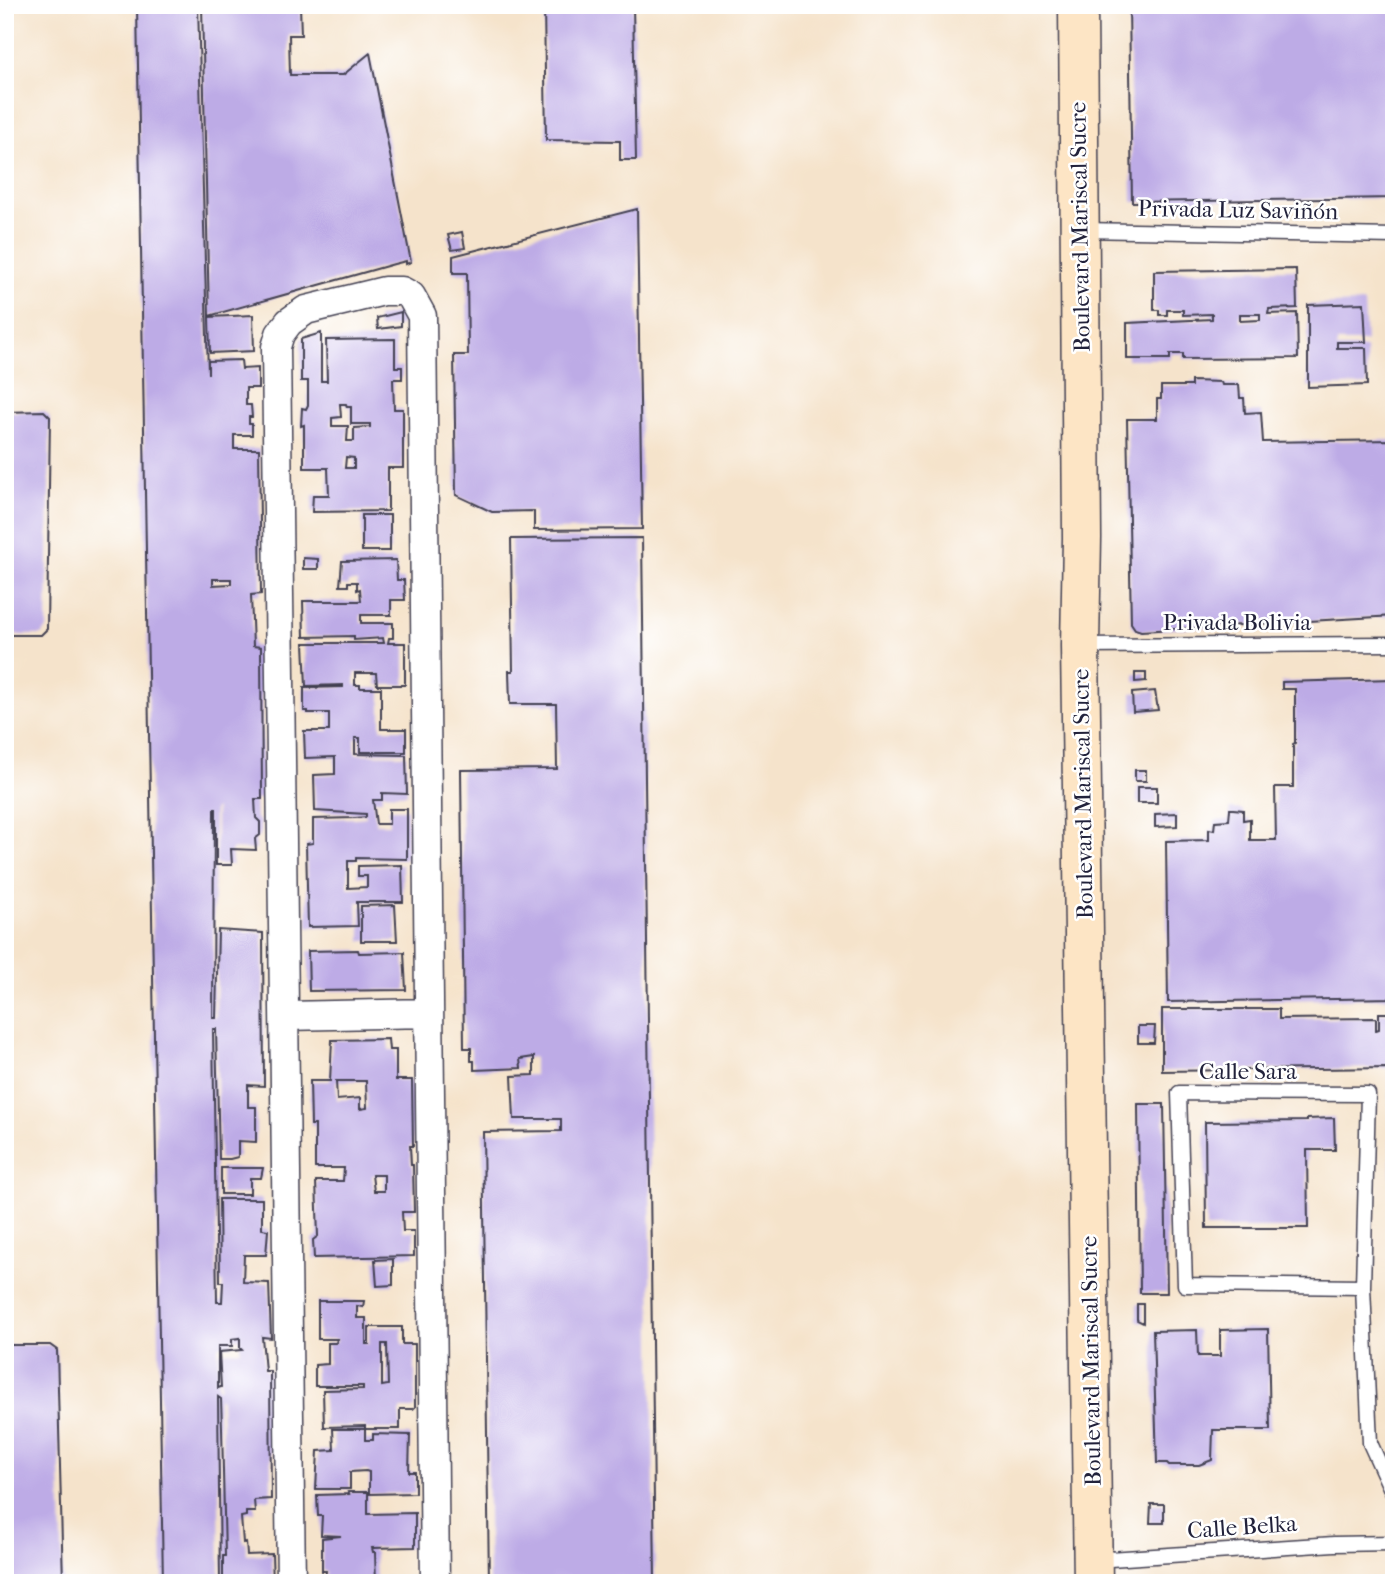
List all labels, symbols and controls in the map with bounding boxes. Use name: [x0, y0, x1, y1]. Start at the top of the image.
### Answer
street label: Boulevard Mariscal Sucre: [1064, 102, 1096, 352]
street label: Privada Luz Saviñón: [1137, 195, 1339, 225]
street label: Privada Bolivia: [1163, 609, 1312, 636]
street label: Boulevard Mariscal Sucre: [1067, 669, 1099, 919]
street label: Calle Sara: [1199, 1058, 1297, 1085]
street label: Boulevard Mariscal Sucre: [1075, 1236, 1107, 1486]
street label: Calle Belka: [1186, 1510, 1298, 1544]

